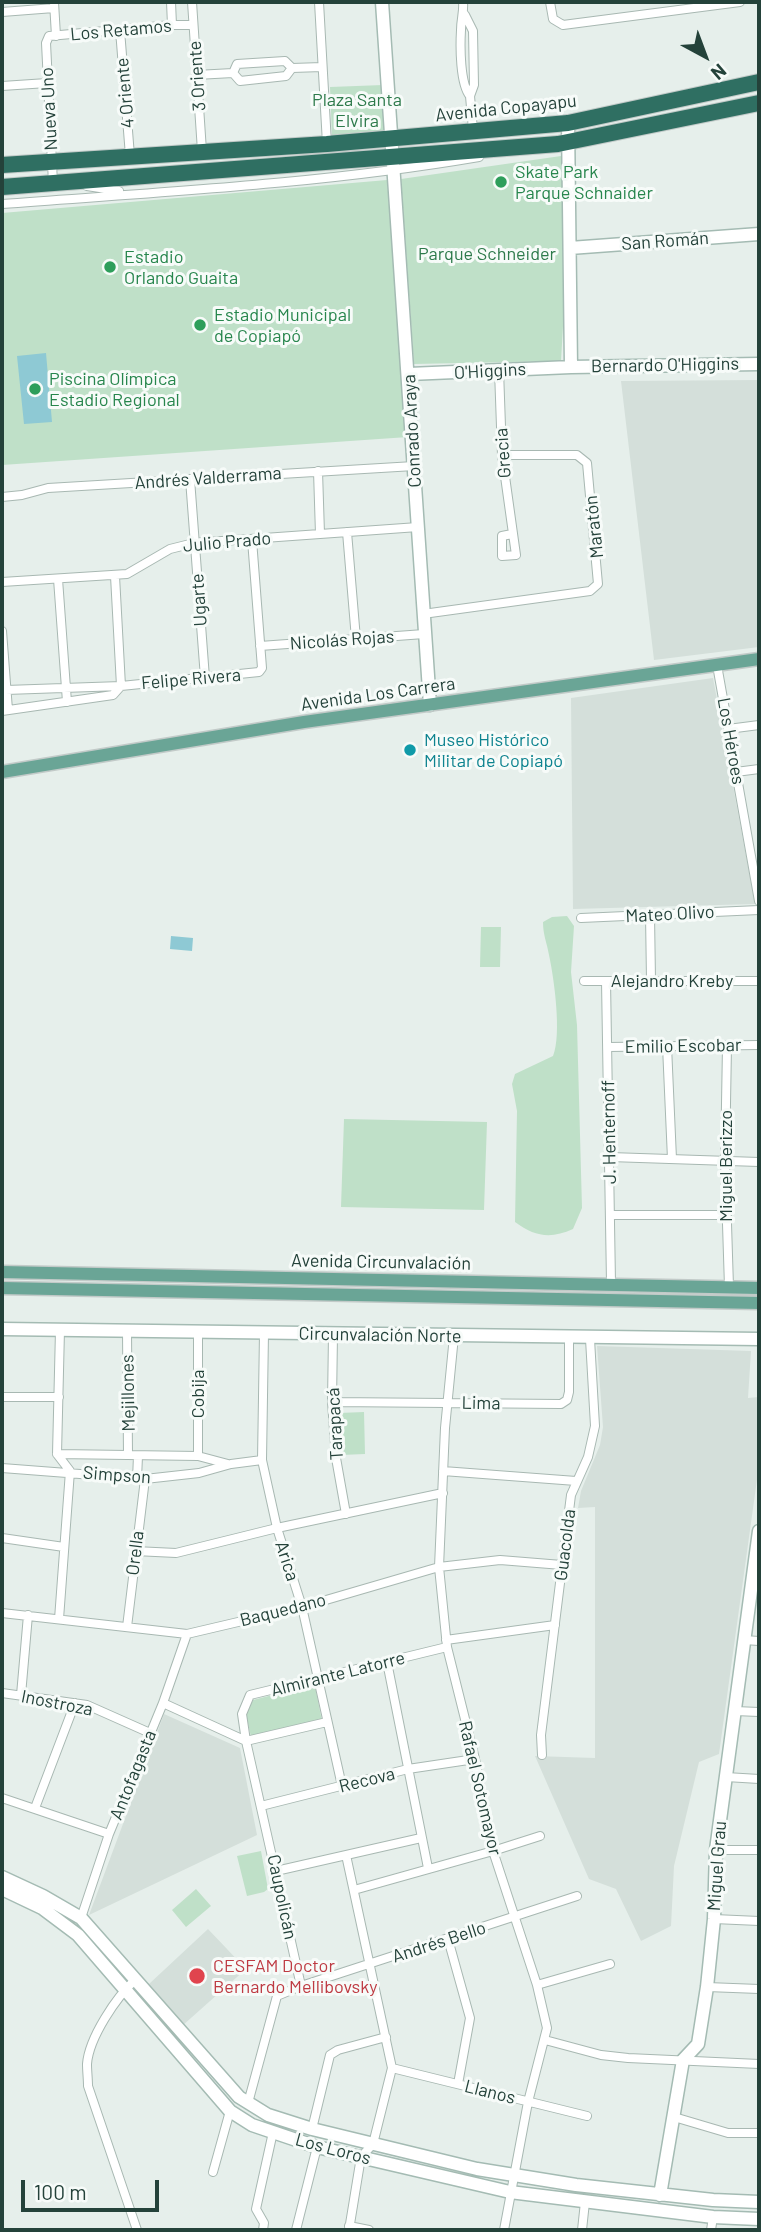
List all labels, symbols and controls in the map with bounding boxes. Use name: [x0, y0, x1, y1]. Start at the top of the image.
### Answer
street label: Los Retamos: [69, 15, 173, 45]
north arrow: [670, 21, 740, 91]
street label: 3 Oriente: [184, 40, 210, 112]
street label: 4 Oriente: [111, 57, 139, 129]
text: N: [707, 59, 731, 85]
street label: Nueva Uno: [36, 67, 62, 151]
park label: Plaza Santa Elvira: [312, 89, 402, 132]
street label: Avenida Copayapu: [434, 90, 578, 126]
place label: Skate Park Parque Schnaider: [515, 161, 653, 204]
marker: Skate Park Parque Schnaider: [493, 174, 509, 190]
street label: San Román: [621, 227, 709, 255]
park label: Parque Schneider: [418, 243, 556, 265]
place label: Estadio Orlando Guaita: [124, 246, 238, 288]
marker: Estadio Orlando Guaita: [102, 259, 118, 275]
place label: Estadio Municipal de Copiapó: [214, 304, 351, 346]
marker: Estadio Municipal de Copiapó: [192, 317, 208, 333]
street label: Bernardo O'Higgins: [591, 353, 739, 377]
street label: O'Higgins: [453, 358, 527, 384]
place label: Piscina Olímpica Estadio Regional: [49, 368, 180, 410]
street label: Conrado Araya: [398, 374, 426, 488]
marker: Piscina Olímpica Estadio Regional: [27, 381, 43, 397]
street label: Grecia: [490, 427, 516, 479]
street label: Andrés Valderrama: [134, 462, 282, 494]
street label: Maratón: [580, 494, 608, 560]
street label: Julio Prado: [182, 527, 272, 557]
street label: Ugarte: [186, 573, 212, 627]
street label: Nicolás Rojas: [289, 626, 395, 654]
street label: Felipe Rivera: [140, 664, 242, 694]
street label: Avenida Los Carrera: [299, 672, 457, 716]
street label: Los Héroes: [713, 696, 749, 786]
place label: Museo Histórico Militar de Copiapó: [424, 729, 563, 772]
marker: Museo Histórico Militar de Copiapó: [402, 742, 418, 758]
street label: Mateo Olivo: [625, 901, 715, 927]
street label: Alejandro Kreby: [611, 970, 733, 992]
street label: Emilio Escobar: [624, 1034, 742, 1058]
street label: J. Henternoff: [597, 1080, 621, 1184]
street label: Miguel Berizzo: [715, 1110, 737, 1222]
street label: Avenida Circunvalación: [291, 1250, 471, 1274]
street label: Circunvalación Norte: [298, 1323, 462, 1347]
street label: Mejillones: [117, 1354, 139, 1432]
street label: Cobija: [187, 1370, 209, 1418]
street label: Tarapacá: [322, 1387, 348, 1461]
street label: Lima: [461, 1392, 501, 1414]
street label: Simpson: [82, 1462, 152, 1488]
street label: Guacolda: [550, 1508, 580, 1582]
street label: Orella: [122, 1529, 148, 1577]
street label: Arica: [270, 1538, 304, 1584]
street label: Baquedano: [238, 1589, 328, 1631]
street label: Almirante Latorre: [269, 1647, 407, 1701]
street label: Inostroza: [19, 1685, 95, 1721]
street label: Rafael Sotomayor: [454, 1719, 506, 1857]
street label: Antofagasta: [105, 1727, 161, 1823]
street label: Recova: [337, 1763, 397, 1797]
street label: Miguel Grau: [703, 1820, 731, 1912]
street label: Caupolicán: [262, 1853, 302, 1941]
street label: Andrés Bello: [389, 1917, 489, 1967]
place label: CESFAM Doctor Bernardo Mellibovsky: [213, 1955, 377, 1997]
marker: CESFAM Doctor Bernardo Mellibovsky: [187, 1966, 207, 1986]
street label: Llanos: [462, 2075, 518, 2109]
street label: Los Loros: [293, 2129, 373, 2169]
scale bar: [24, 2166, 163, 2210]
text: 100 m: [34, 2179, 87, 2204]

